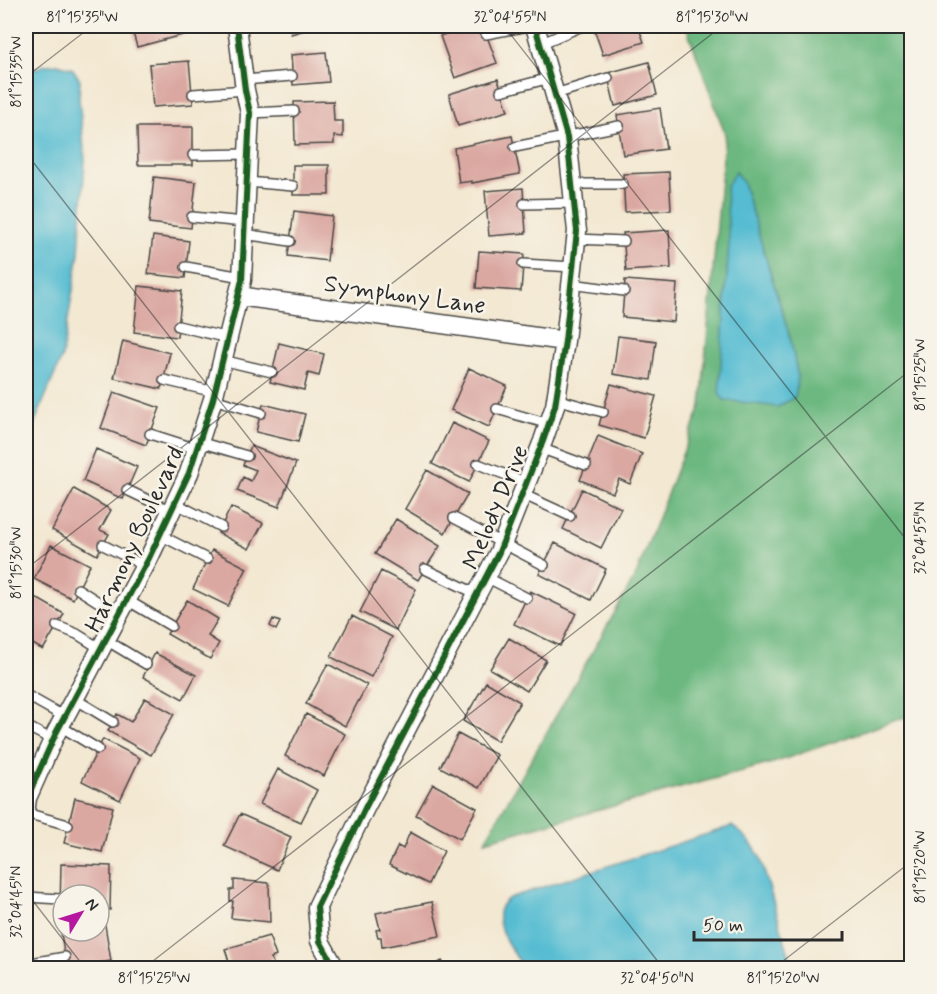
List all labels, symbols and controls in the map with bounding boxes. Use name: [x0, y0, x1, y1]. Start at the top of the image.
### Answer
text: 81°15'35"W: [46, 8, 118, 28]
text: 32°04'55"N: [474, 8, 546, 28]
text: 81°15'30"W: [676, 8, 748, 28]
text: 81°15'35"W: [7, 36, 27, 108]
street label: Symphony Lane: [322, 269, 488, 322]
text: 81°15'25"W: [911, 339, 931, 411]
street label: Melody Drive: [456, 440, 537, 575]
street label: Harmony Boulevard: [79, 442, 192, 638]
text: 32°04'55"N: [911, 502, 931, 574]
text: 81°15'30"W: [7, 527, 27, 599]
text: 81°15'20"W: [911, 831, 931, 903]
text: 32°04'45"N: [7, 866, 27, 938]
north arrow: [51, 883, 111, 943]
text: N: [80, 894, 103, 915]
scale bar: [694, 904, 842, 942]
text: 50 m: [703, 914, 743, 938]
text: 81°15'25"W: [118, 969, 190, 989]
text: 32°04'50"N: [620, 969, 694, 989]
text: 81°15'20"W: [747, 969, 819, 989]

